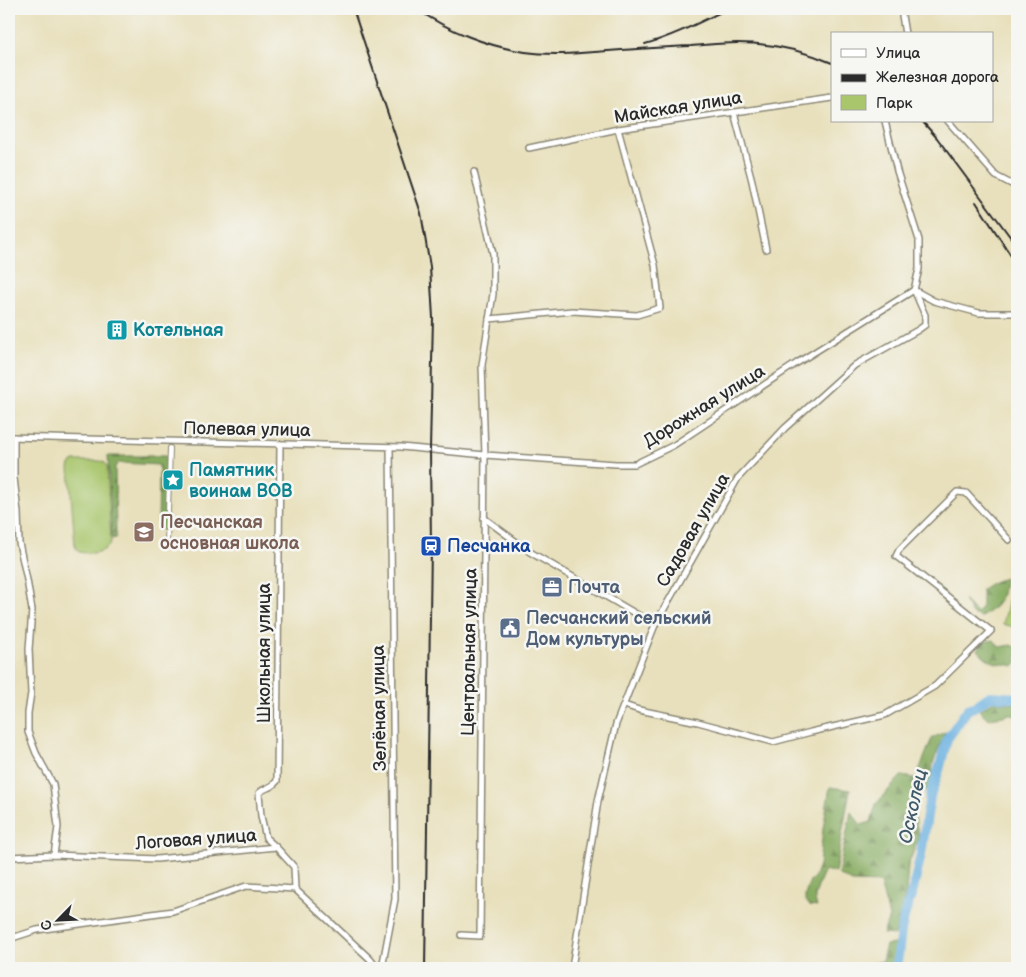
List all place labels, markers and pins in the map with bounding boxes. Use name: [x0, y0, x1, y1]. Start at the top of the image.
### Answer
building icon: Котельная: [105, 318, 129, 342]
place label: Котельная: [133, 320, 224, 341]
place label: Памятник воинам ВОВ: [189, 460, 293, 502]
place icon: Памятник воинам ВОВ: [161, 468, 185, 492]
place label: Песчанская основная школа: [160, 512, 300, 554]
school or university icon: Песчанская основная школа: [132, 520, 156, 544]
station icon: Песчанка: [419, 534, 443, 558]
place label: Песчанка: [447, 536, 531, 557]
office icon: Почта: [540, 575, 564, 599]
place label: Почта: [568, 577, 621, 598]
place label: Песчанский сельский Дом культуры: [526, 608, 711, 650]
public building icon: Песчанский сельский Дом культуры: [498, 616, 522, 640]

